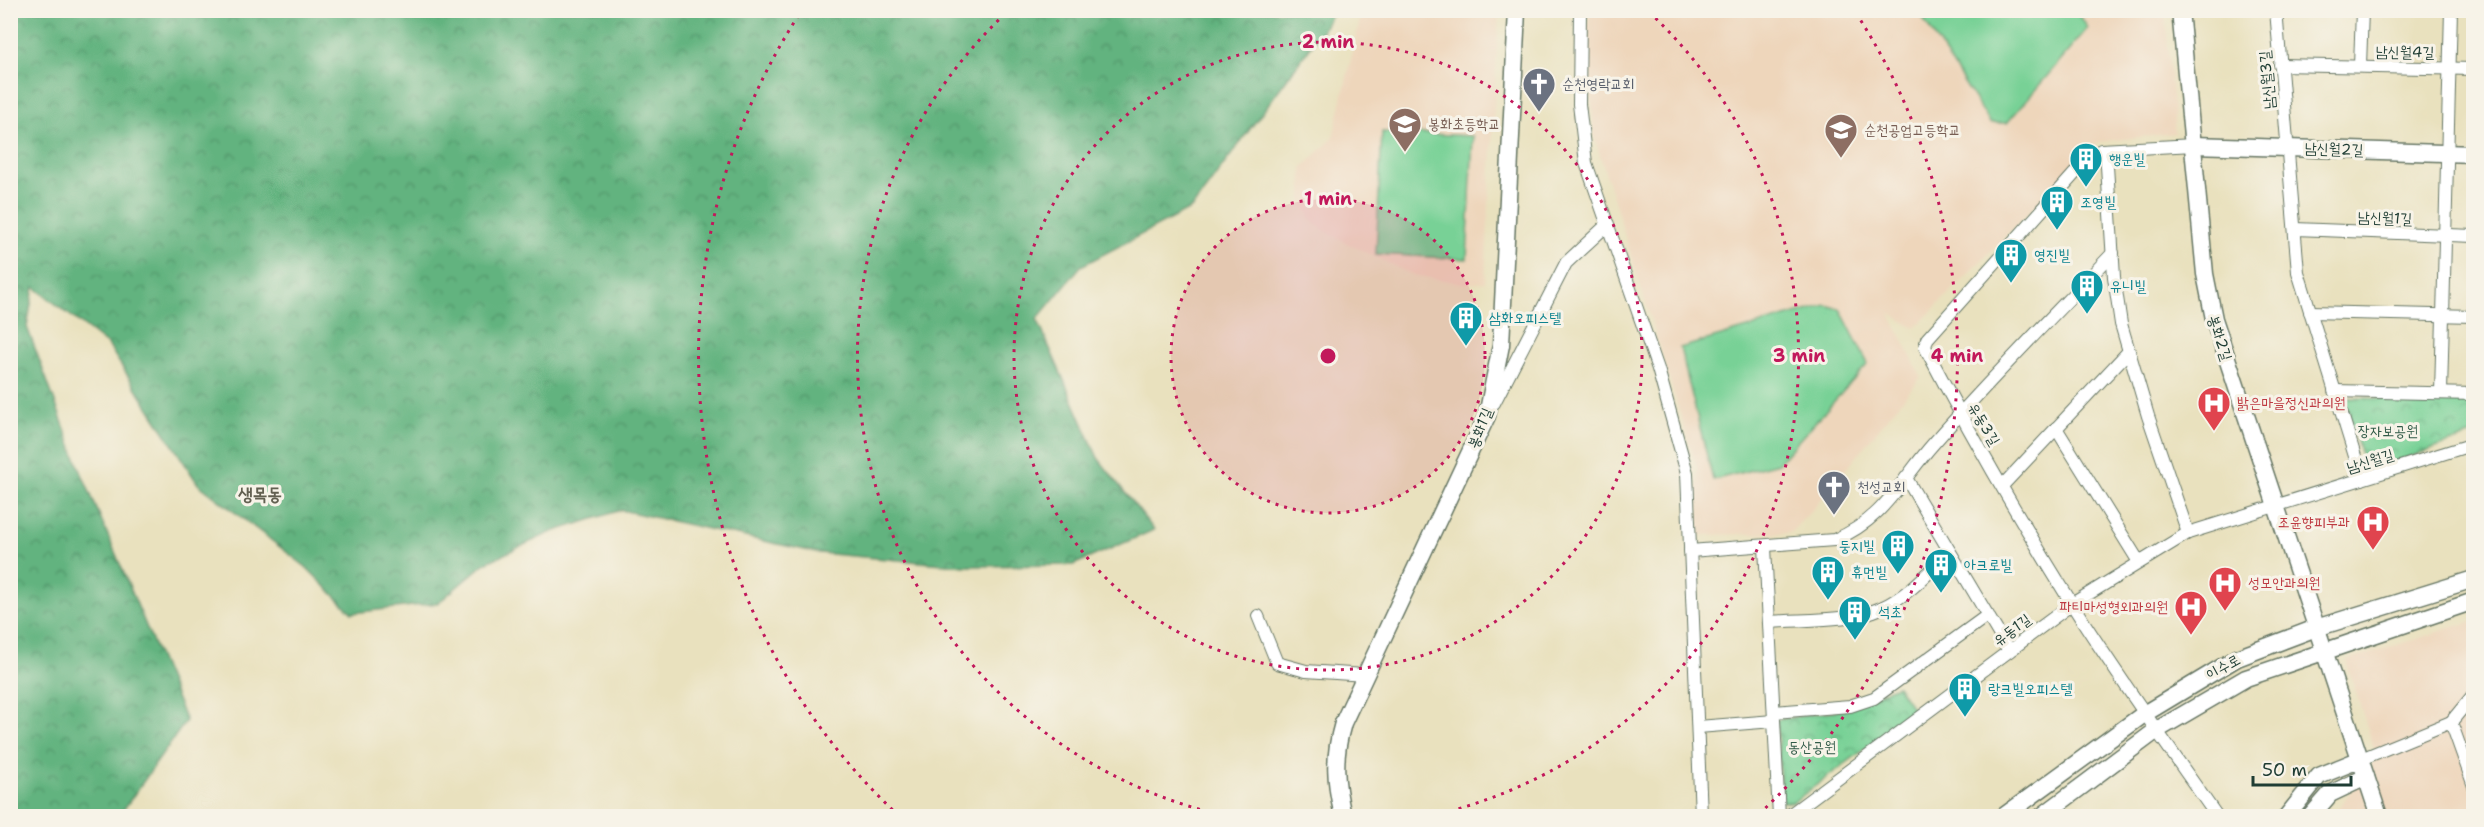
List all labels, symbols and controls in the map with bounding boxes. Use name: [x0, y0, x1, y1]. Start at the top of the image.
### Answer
text: 2 min: [1302, 30, 1354, 54]
street label: 남신월4길: [2375, 41, 2435, 63]
street label: 남신월3길: [2254, 50, 2280, 110]
church icon: 순천영락교회: [1521, 66, 1557, 113]
place label: 순천영락교회: [1562, 74, 1634, 94]
school or university icon: 봉화초등학교: [1387, 106, 1423, 153]
school or university icon: 순천공업고등학교: [1823, 112, 1859, 159]
place label: 봉화초등학교: [1428, 114, 1500, 134]
place label: 순천공업고등학교: [1864, 120, 1961, 140]
street label: 남신월2길: [2304, 138, 2364, 160]
building icon: 행운빌: [2068, 141, 2104, 188]
place label: 행운빌: [2109, 149, 2145, 169]
building icon: 조영빌: [2039, 184, 2075, 231]
text: 1 min: [1304, 187, 1352, 211]
place label: 조영빌: [2080, 192, 2116, 212]
street label: 남신월1길: [2357, 207, 2413, 229]
building icon: 영진빌: [1993, 237, 2029, 284]
place label: 영진빌: [2034, 245, 2070, 265]
building icon: 유니빌: [2069, 268, 2105, 315]
place label: 유니빌: [2110, 276, 2146, 296]
building icon: 삼화오피스텔: [1448, 300, 1484, 347]
place label: 삼화오피스텔: [1489, 308, 1561, 328]
street label: 봉화2길: [2203, 313, 2237, 363]
text: 3 min: [1773, 344, 1825, 368]
text: 4 min: [1931, 344, 1983, 368]
centre of rings: [1318, 346, 1338, 366]
hospital icon: 밝은마을정신과의원: [2196, 385, 2232, 432]
place label: 밝은마을정신과의원: [2237, 393, 2346, 413]
street label: 유동3길: [1963, 399, 2005, 449]
street label: 봉화1길: [1463, 405, 1497, 451]
park label: 장자보공원: [2358, 421, 2418, 441]
street label: 남신월길: [2344, 444, 2396, 478]
church icon: 천성교회: [1816, 469, 1852, 516]
place label: 천성교회: [1857, 477, 1905, 497]
district label: 생목동: [237, 482, 282, 506]
hospital icon: 조윤향피부과: [2355, 504, 2391, 551]
place label: 조윤향피부과: [2278, 512, 2350, 532]
building icon: 둥지빌: [1880, 528, 1916, 575]
place label: 둥지빌: [1839, 536, 1875, 556]
building icon: 아크로빌: [1923, 547, 1959, 594]
building icon: 휴먼빌: [1810, 554, 1846, 601]
place label: 아크로빌: [1964, 555, 2012, 575]
place label: 휴먼빌: [1851, 562, 1887, 582]
hospital icon: 성모안과의원: [2207, 565, 2243, 612]
place label: 성모안과의원: [2248, 573, 2320, 593]
hospital icon: 파티마성형외과의원: [2173, 589, 2209, 636]
building icon: 석초: [1837, 594, 1873, 641]
place label: 파티마성형외과의원: [2059, 597, 2168, 617]
place label: 석초: [1878, 602, 1902, 622]
street label: 유동1길: [1989, 609, 2035, 651]
street label: 이수로: [2202, 649, 2244, 685]
building icon: 랑크빌오피스텔: [1947, 671, 1983, 718]
place label: 랑크빌오피스텔: [1988, 679, 2073, 699]
park label: 동산공원: [1788, 737, 1836, 757]
scale bar: [2253, 749, 2350, 787]
text: 50 m: [2262, 758, 2307, 782]

